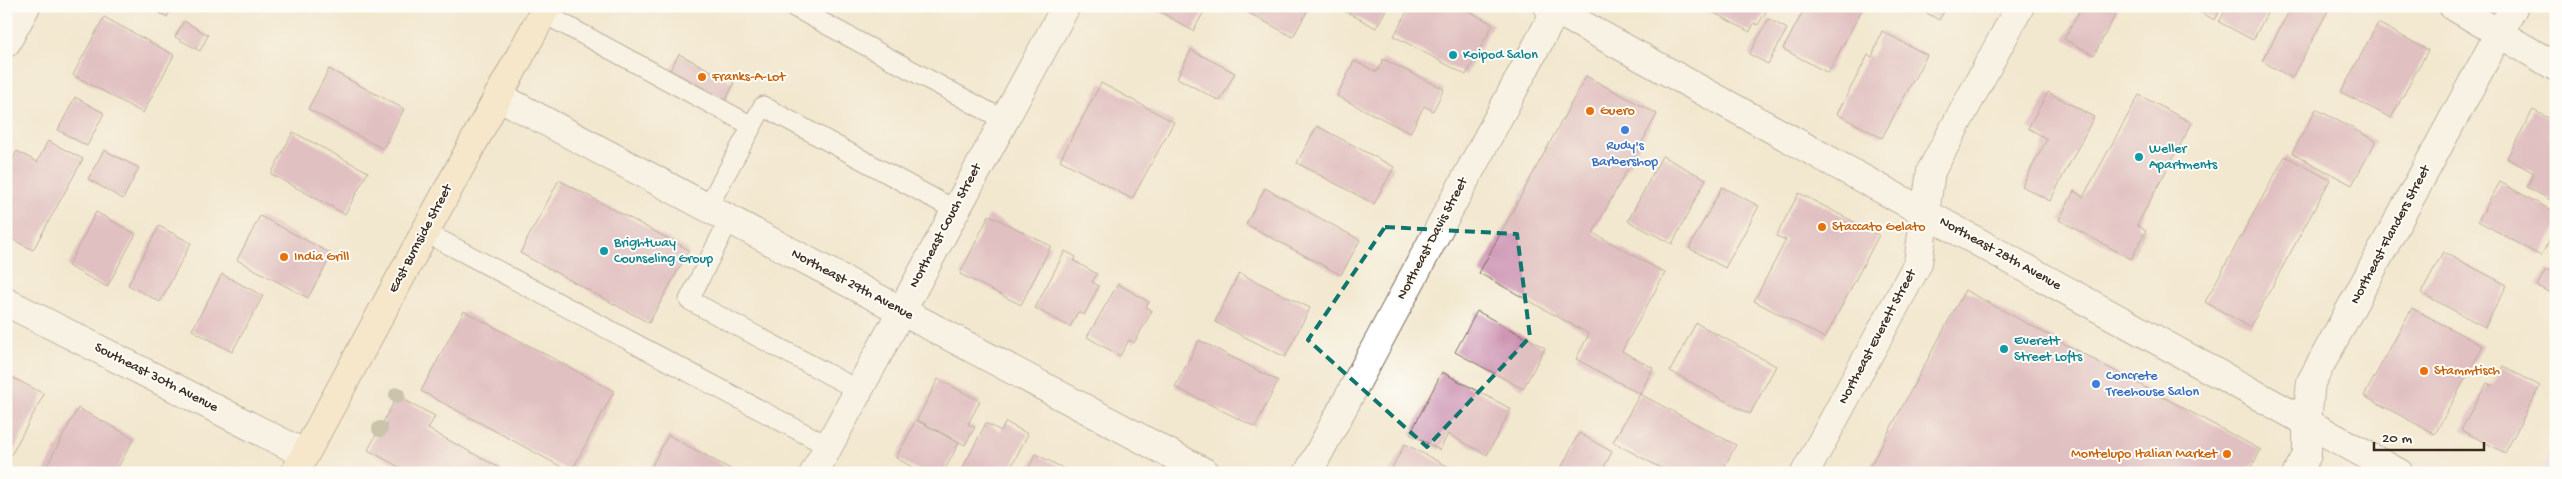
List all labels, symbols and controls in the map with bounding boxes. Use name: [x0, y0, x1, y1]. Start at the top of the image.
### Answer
place label: Koipod Salon: [1463, 47, 1538, 64]
marker: Koipod Salon: [1447, 49, 1459, 61]
place label: Franks-A-Lot: [711, 69, 786, 86]
marker: Franks-A-Lot: [696, 71, 708, 83]
place label: Guero: [1600, 103, 1635, 120]
marker: Guero: [1584, 105, 1596, 117]
marker: Rudy's Barbershop: [1619, 124, 1631, 136]
place label: Rudy's Barbershop: [1591, 138, 1658, 171]
place label: Weller Apartments: [2149, 141, 2218, 174]
marker: Weller Apartments: [2133, 151, 2145, 163]
street label: Northeast Couch Street: [906, 160, 987, 291]
street label: Northeast Flanders Street: [2347, 162, 2435, 307]
street label: Northeast Davis Street: [1394, 174, 1473, 303]
street label: East Burnside Street: [385, 181, 457, 296]
street label: Northeast 28th Avenue: [1936, 213, 2065, 295]
place label: Staccato Gelato: [1832, 219, 1925, 236]
marker: Staccato Gelato: [1816, 221, 1828, 233]
place label: Brightway Counseling Group: [613, 235, 713, 268]
marker: Brightway Counseling Group: [598, 245, 610, 257]
street label: Northeast 29th Avenue: [788, 245, 917, 325]
place label: India Grill: [294, 249, 349, 266]
marker: India Grill: [278, 251, 290, 263]
street label: Northeast Everett Street: [1835, 266, 1921, 407]
place label: Everett Street Lofts: [2014, 333, 2083, 366]
street label: Southeast 30th Avenue: [91, 339, 221, 417]
marker: Everett Street Lofts: [1998, 343, 2010, 355]
place label: Stammtisch: [2434, 363, 2501, 380]
marker: Stammtisch: [2418, 365, 2430, 377]
place label: Concrete Treehouse Salon: [2105, 368, 2199, 401]
marker: Concrete Treehouse Salon: [2090, 378, 2102, 390]
scale bar: [2374, 419, 2484, 451]
text: 20 m: [2382, 430, 2412, 448]
place label: Montelupo Italian Market: [2071, 446, 2218, 463]
marker: Montelupo Italian Market: [2221, 448, 2233, 460]

